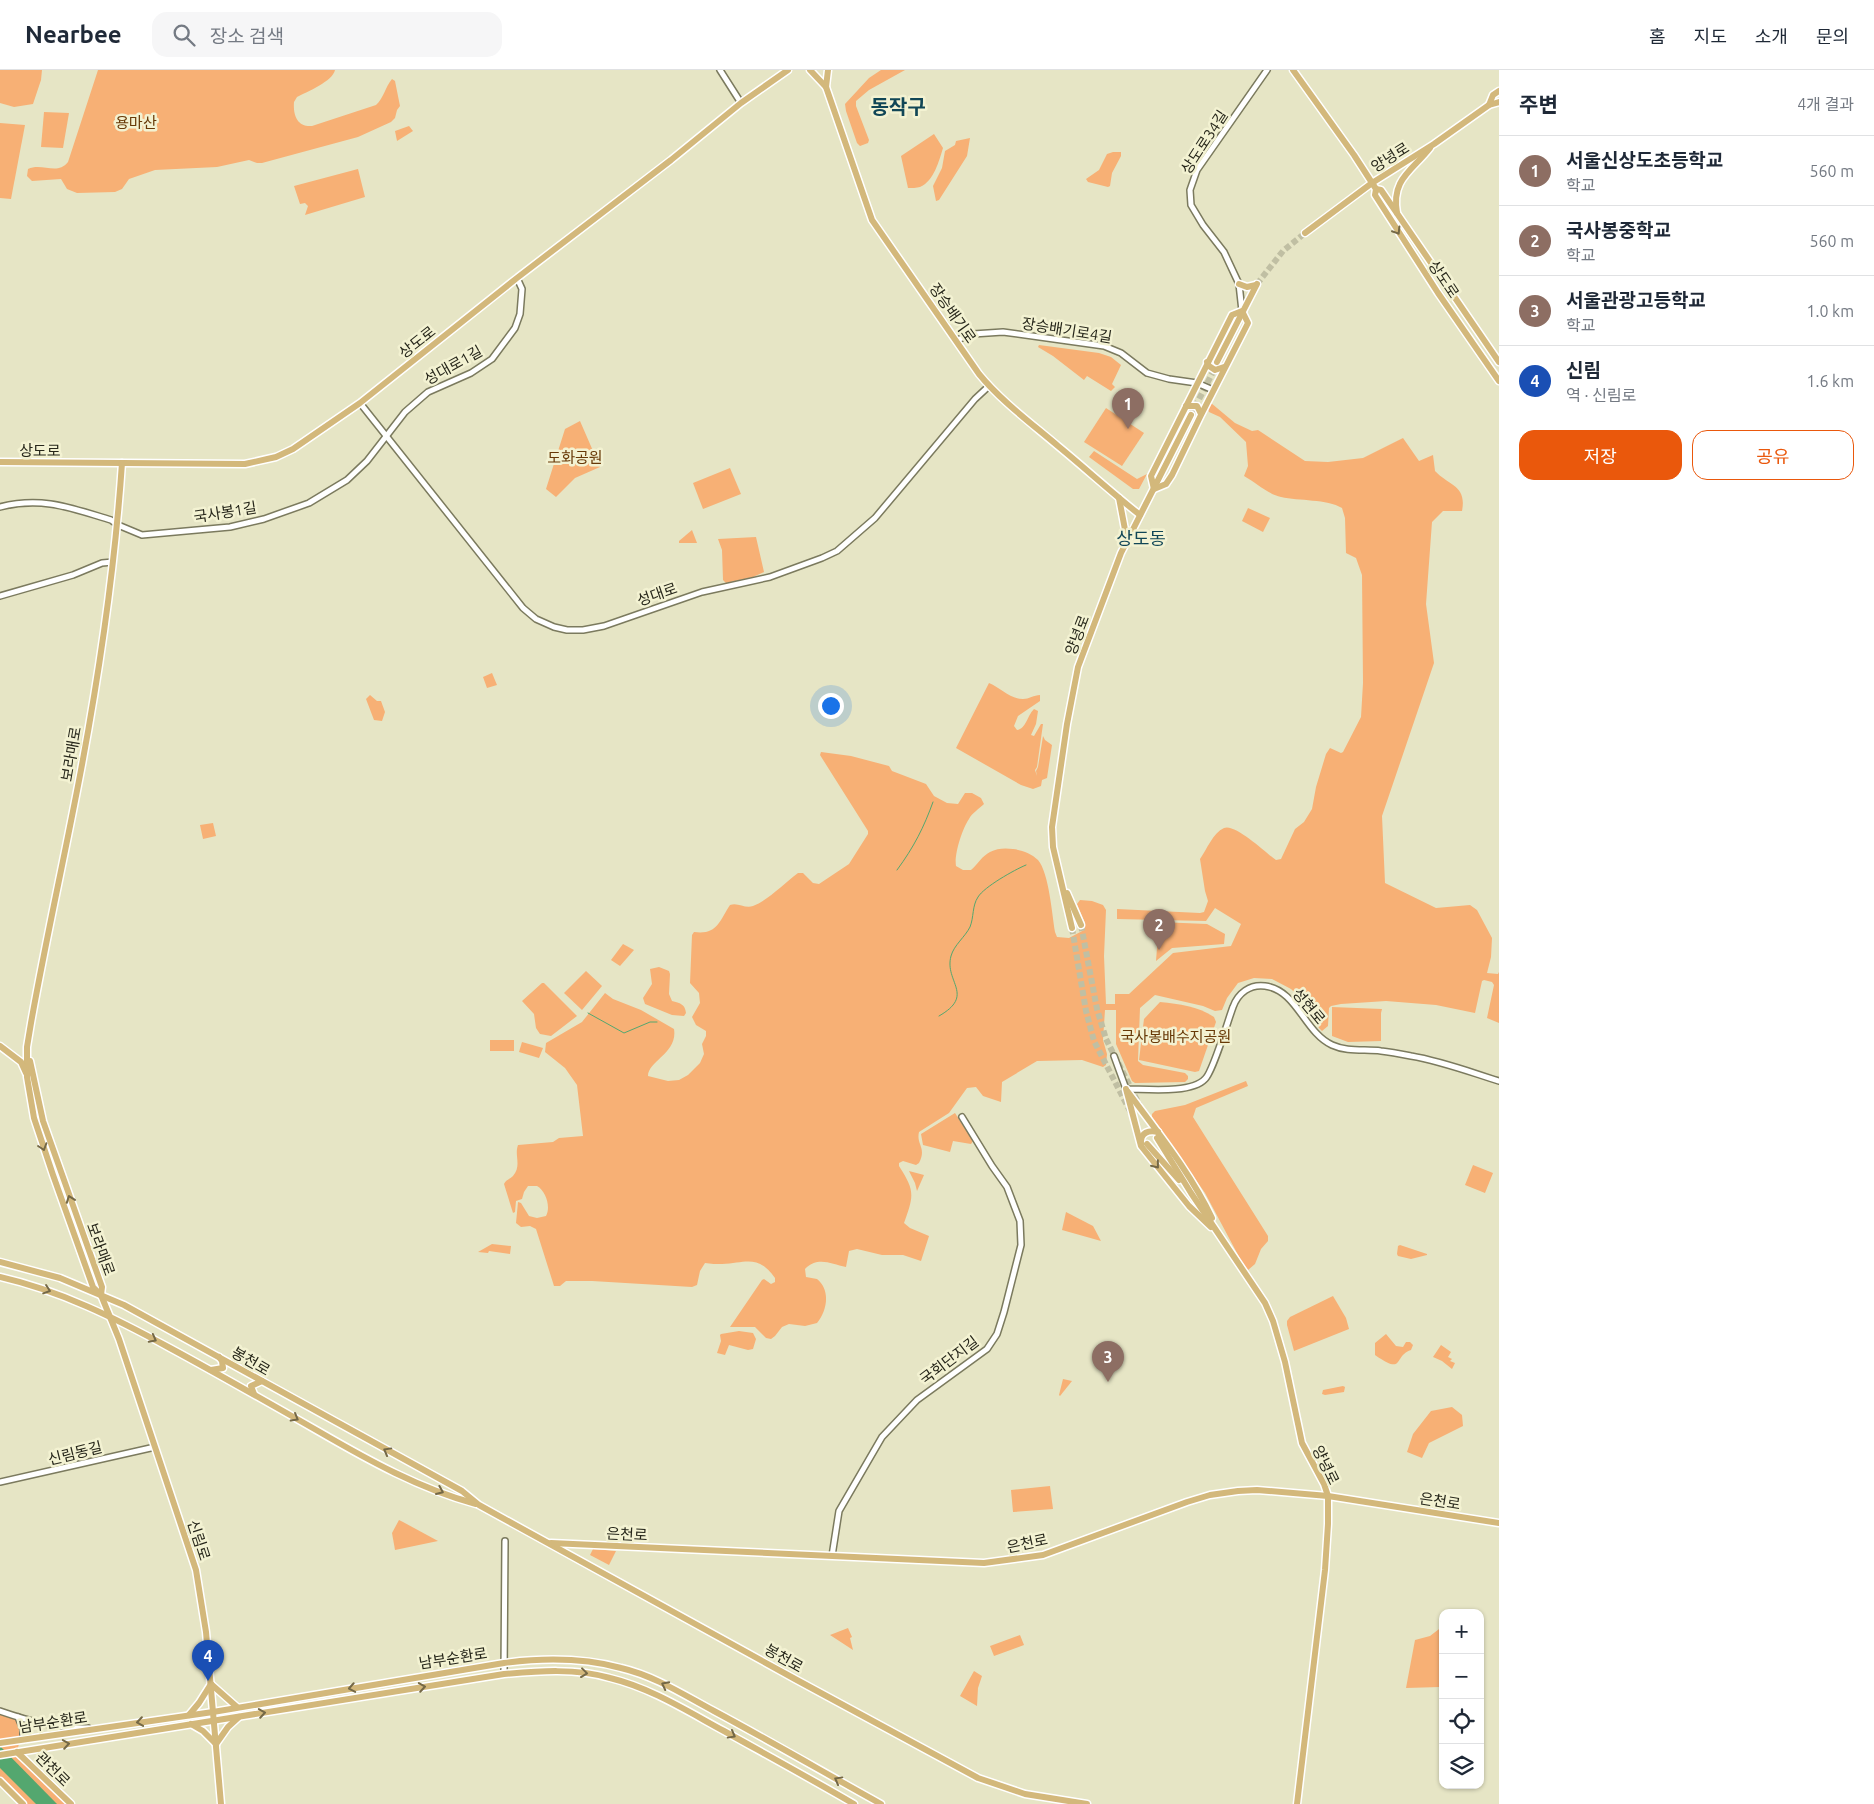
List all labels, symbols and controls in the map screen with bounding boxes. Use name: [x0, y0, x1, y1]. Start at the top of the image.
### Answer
search box: [152, 12, 502, 57]
text: Nearbee: [25, 21, 122, 48]
icon: search: [170, 21, 198, 49]
text: 장소 검색: [210, 25, 284, 47]
text: 홈: [1649, 26, 1666, 46]
text: 지도: [1694, 26, 1727, 46]
text: 소개: [1755, 26, 1788, 46]
text: 문의: [1816, 26, 1849, 46]
text: 주변: [1519, 92, 1558, 116]
district label: 동작구: [870, 95, 926, 118]
text: 4개 결과: [1797, 95, 1854, 113]
street label: 상도로34길: [1177, 107, 1231, 177]
park label: 용마산: [115, 114, 157, 131]
street label: 양녕로: [1368, 139, 1412, 175]
text: 서울신상도초등학교: [1566, 149, 1723, 171]
text: 1: [1530, 162, 1540, 180]
text: 560 m: [1809, 162, 1854, 180]
text: 학교: [1566, 176, 1595, 194]
text: 국사봉중학교: [1566, 219, 1671, 241]
one-way arrow: [1391, 226, 1401, 235]
text: 2: [1530, 232, 1540, 250]
text: 560 m: [1809, 232, 1854, 250]
text: 학교: [1566, 246, 1595, 264]
street label: 상도로: [1425, 257, 1463, 301]
street label: 장승배기로: [926, 280, 980, 346]
text: 서울관광고등학교: [1566, 289, 1706, 311]
text: 3: [1530, 302, 1540, 320]
text: 1.0 km: [1806, 302, 1854, 320]
street label: 장승배기로4길: [1021, 314, 1113, 346]
text: 학교: [1566, 316, 1595, 334]
street label: 상도로: [395, 323, 439, 361]
street label: 성대로1길: [421, 342, 485, 388]
text: 신림: [1566, 359, 1601, 381]
text: 4: [1530, 372, 1540, 390]
text: 1.6 km: [1806, 372, 1854, 390]
text: 역 · 신림로: [1566, 386, 1636, 404]
pin: 1: [1112, 388, 1144, 429]
button: 저장: [1519, 430, 1682, 480]
button: 공유: [1692, 430, 1854, 480]
street label: 상도로: [19, 442, 61, 459]
park label: 도화공원: [547, 449, 603, 466]
street label: 국사봉1길: [192, 499, 258, 525]
district label: 상도동: [1116, 528, 1166, 548]
street label: 성대로: [635, 579, 679, 609]
street label: 양녕로: [1062, 613, 1092, 657]
your location: [818, 693, 844, 719]
street label: 보라매로: [58, 725, 84, 783]
pin: 2: [1143, 909, 1175, 950]
street label: 성현로: [1289, 985, 1329, 1027]
park label: 국사봉배수지공원: [1121, 1028, 1231, 1045]
one-way arrow: [38, 1142, 48, 1150]
one-way arrow: [1150, 1160, 1159, 1169]
one-way arrow: [66, 1196, 76, 1204]
street label: 보라매로: [84, 1220, 118, 1278]
one-way arrow: [42, 1284, 51, 1294]
street label: 국회단지길: [916, 1332, 982, 1388]
one-way arrow: [148, 1333, 157, 1343]
pin: 3: [1092, 1341, 1124, 1382]
street label: 봉천로: [229, 1343, 273, 1379]
one-way arrow: [290, 1412, 299, 1422]
street label: 신림동길: [46, 1438, 104, 1468]
street label: 양녕로: [1309, 1443, 1343, 1487]
one-way arrow: [384, 1447, 393, 1457]
one-way arrow: [435, 1485, 444, 1496]
street label: 은천로: [1418, 1489, 1462, 1513]
street label: 신림로: [185, 1518, 213, 1562]
street label: 은천로: [606, 1524, 648, 1544]
street label: 은천로: [1005, 1530, 1049, 1556]
map controls: [1439, 1609, 1484, 1789]
button: +: [1439, 1609, 1484, 1654]
pin: 4: [192, 1640, 224, 1681]
street label: 봉천로: [762, 1641, 806, 1675]
street label: 남부순환로: [418, 1644, 488, 1672]
button: −: [1439, 1654, 1484, 1699]
one-way arrow: [580, 1667, 588, 1678]
one-way arrow: [661, 1681, 670, 1691]
one-way arrow: [348, 1682, 357, 1692]
one-way arrow: [418, 1683, 427, 1693]
button: locate: [1439, 1699, 1484, 1744]
street label: 남부순환로: [18, 1708, 88, 1736]
one-way arrow: [258, 1708, 266, 1719]
one-way arrow: [136, 1716, 144, 1727]
one-way arrow: [727, 1729, 736, 1739]
one-way arrow: [61, 1740, 70, 1750]
button: layers: [1439, 1744, 1484, 1789]
street label: 관천로: [32, 1748, 74, 1790]
one-way arrow: [834, 1776, 843, 1786]

